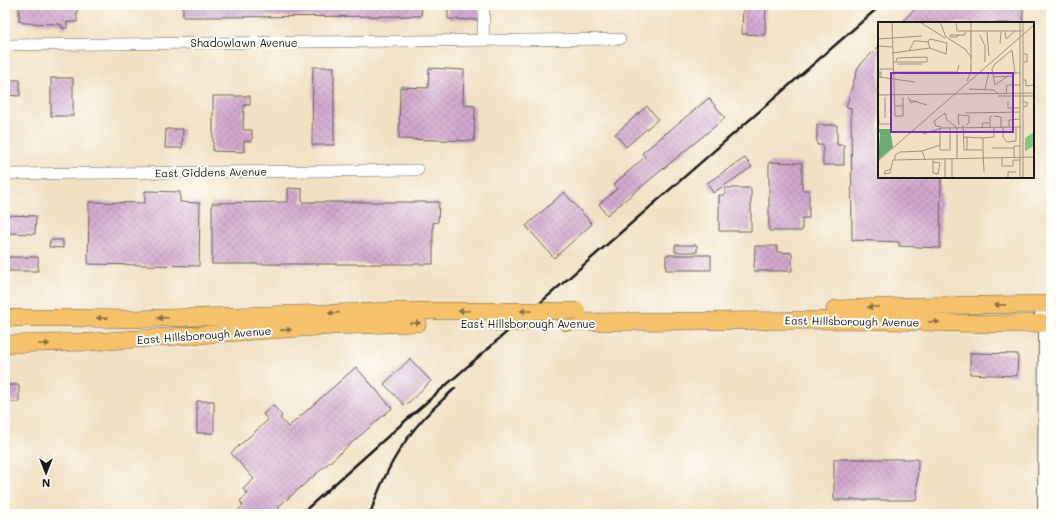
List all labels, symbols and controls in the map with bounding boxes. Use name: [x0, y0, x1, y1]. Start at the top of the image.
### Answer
inset map: [878, 22, 1034, 178]
street label: Shadowlawn Avenue: [190, 35, 298, 50]
street label: East Giddens Avenue: [155, 164, 267, 180]
one-way arrow: [993, 302, 1006, 308]
one-way arrow: [867, 304, 879, 311]
one-way arrow: [457, 308, 470, 314]
one-way arrow: [519, 308, 532, 314]
one-way arrow: [328, 310, 340, 317]
street label: East Hillsborough Avenue: [785, 312, 920, 330]
one-way arrow: [96, 315, 108, 322]
one-way arrow: [157, 315, 169, 322]
street label: East Hillsborough Avenue: [461, 316, 596, 331]
one-way arrow: [928, 319, 941, 325]
one-way arrow: [409, 320, 422, 326]
street label: East Hillsborough Avenue: [136, 323, 272, 347]
one-way arrow: [280, 326, 292, 333]
one-way arrow: [38, 340, 50, 347]
north arrow: [26, 453, 66, 493]
text: N: [42, 476, 50, 491]

